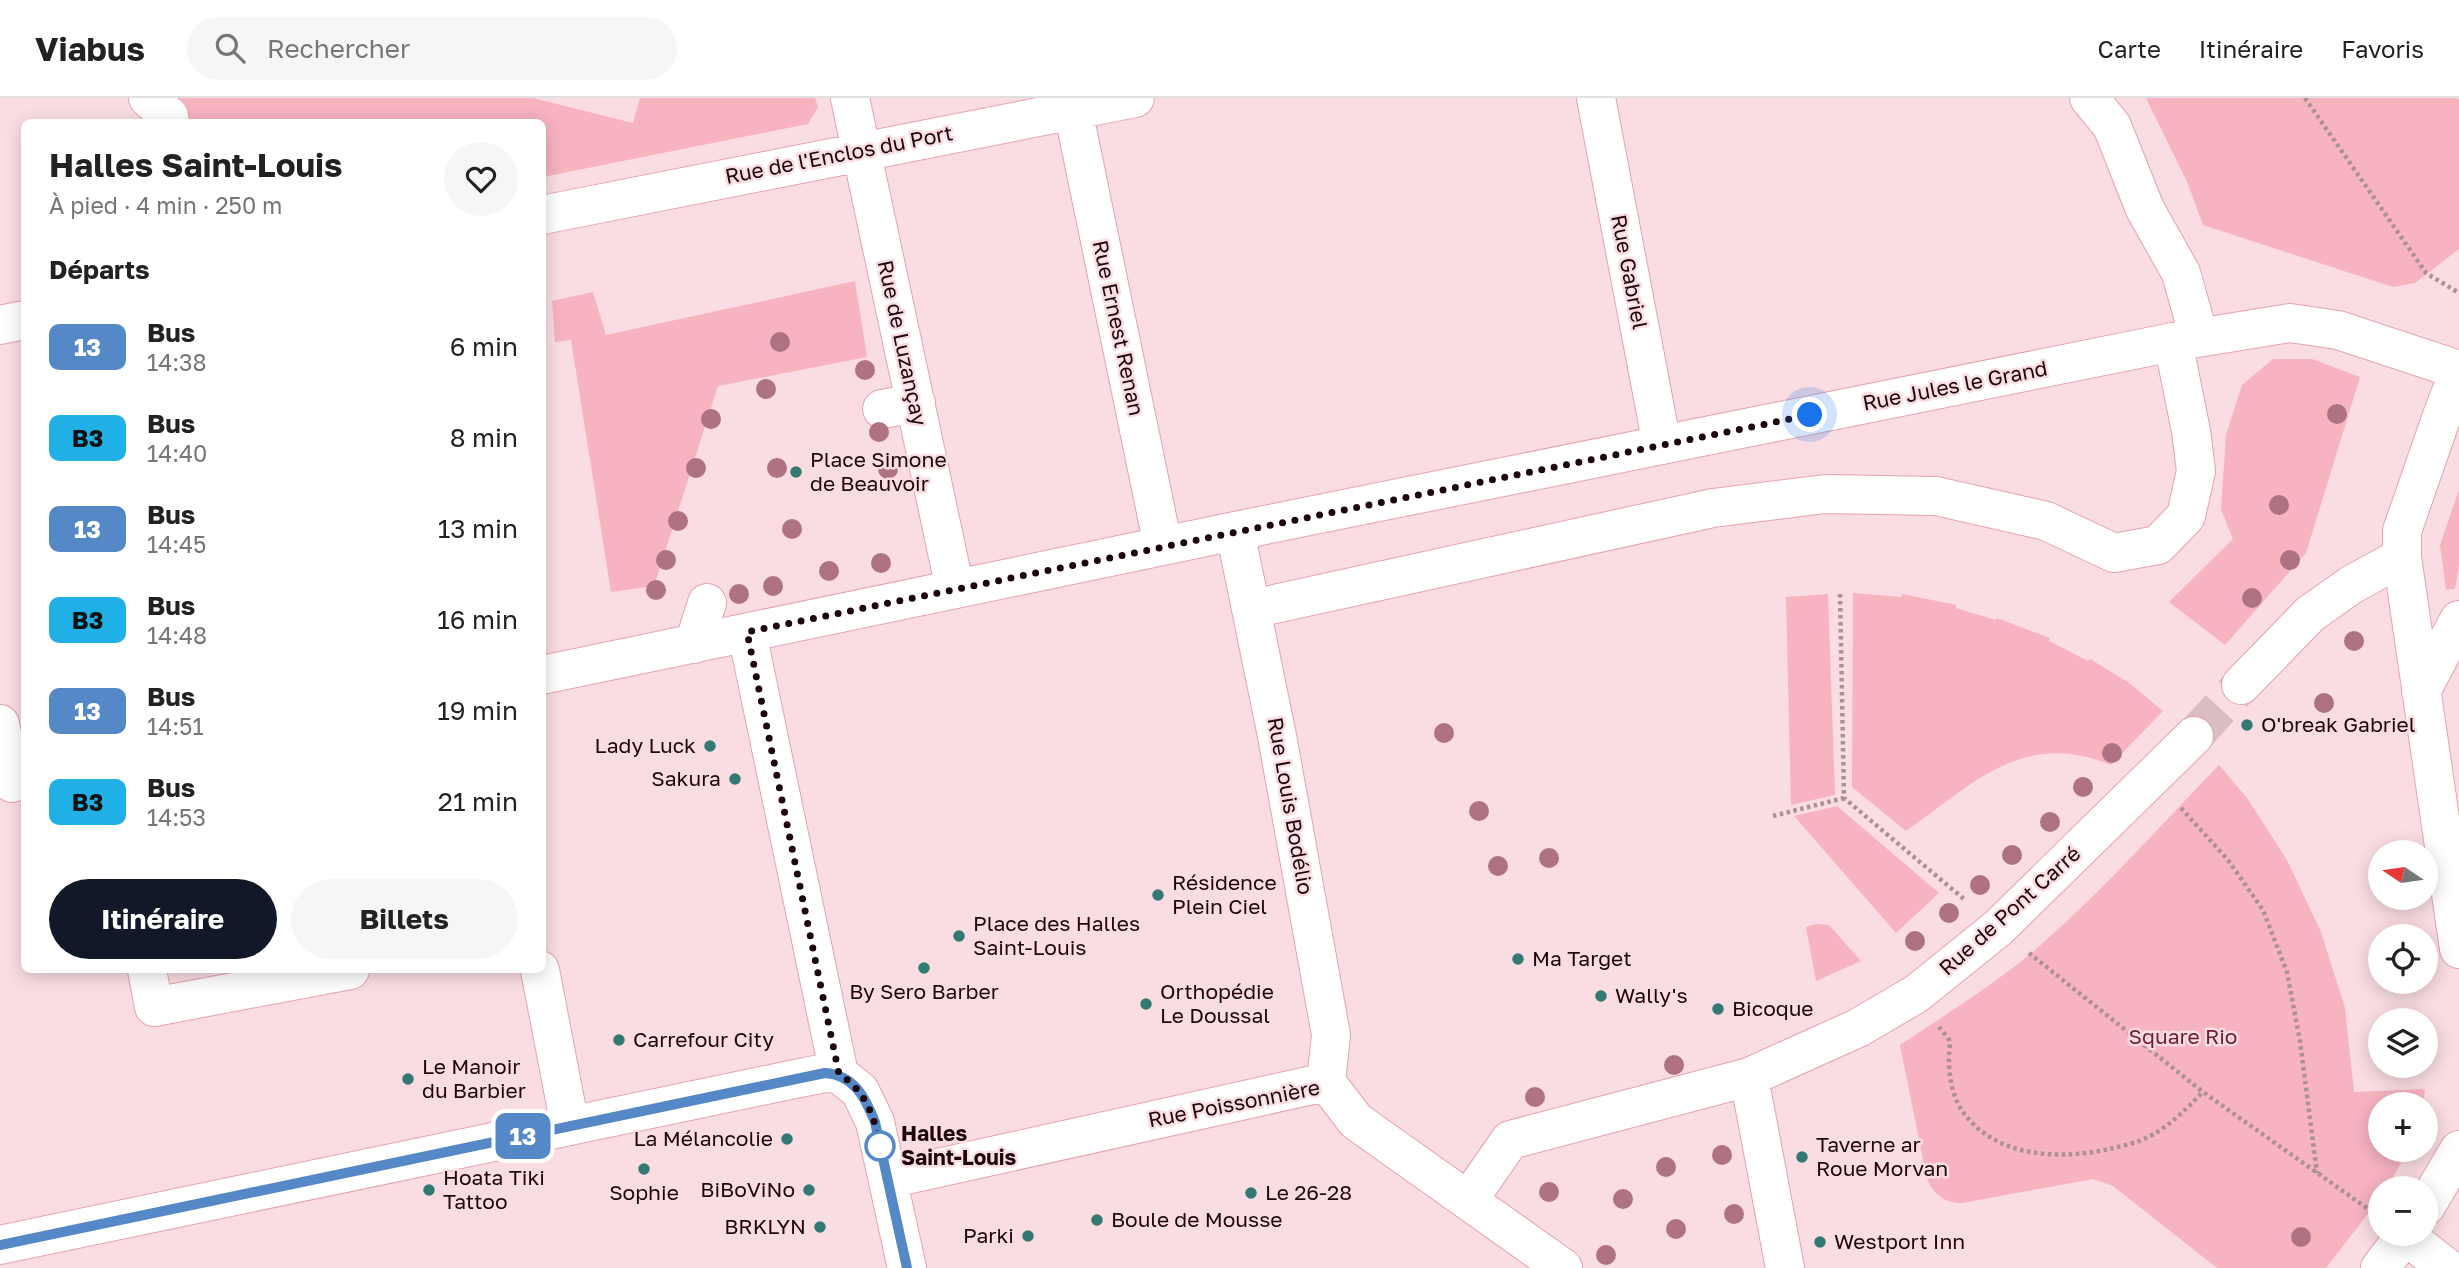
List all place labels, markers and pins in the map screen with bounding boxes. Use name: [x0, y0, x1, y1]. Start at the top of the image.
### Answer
place label: Place Simone de Beauvoir: [810, 446, 947, 496]
marker: Place Simone de Beauvoir: [788, 464, 804, 480]
place label: O'break Gabriel: [2261, 711, 2416, 737]
marker: O'break Gabriel: [2239, 717, 2255, 733]
place label: Lady Luck: [594, 732, 696, 758]
marker: Lady Luck: [702, 738, 718, 754]
place label: Sakura: [651, 765, 721, 791]
marker: Sakura: [727, 771, 743, 787]
place label: Résidence Plein Ciel: [1172, 869, 1277, 919]
marker: Résidence Plein Ciel: [1150, 887, 1166, 903]
place label: Place des Halles Saint-Louis: [973, 910, 1140, 960]
marker: Place des Halles Saint-Louis: [951, 928, 967, 944]
place label: Ma Target: [1532, 945, 1632, 971]
marker: Ma Target: [1510, 951, 1526, 967]
marker: By Sero Barber: [916, 960, 932, 976]
place label: By Sero Barber: [849, 978, 999, 1004]
place label: Orthopédie Le Doussal: [1160, 978, 1274, 1028]
place label: Wally's: [1615, 982, 1688, 1008]
marker: Wally's: [1593, 988, 1609, 1004]
place label: Bicoque: [1732, 995, 1814, 1021]
marker: Orthopédie Le Doussal: [1138, 996, 1154, 1012]
marker: Bicoque: [1710, 1001, 1726, 1017]
place label: Carrefour City: [633, 1026, 774, 1052]
marker: Carrefour City: [611, 1032, 627, 1048]
place label: Le Manoir du Barbier: [422, 1053, 526, 1103]
marker: Le Manoir du Barbier: [400, 1071, 416, 1087]
place label: Halles Saint-Louis: [901, 1120, 1017, 1170]
place label: La Mélancolie: [633, 1125, 773, 1151]
marker: La Mélancolie: [779, 1131, 795, 1147]
marker: Halles Saint-Louis: [865, 1131, 895, 1161]
place label: Taverne ar Roue Morvan: [1816, 1131, 1948, 1181]
marker: Taverne ar Roue Morvan: [1794, 1149, 1810, 1165]
marker: Sophie: [636, 1161, 652, 1177]
place label: Hoata Tiki Tattoo: [443, 1164, 545, 1214]
place label: BiBoViNo: [700, 1176, 795, 1202]
place label: Sophie: [609, 1179, 679, 1205]
place label: Le 26-28: [1265, 1179, 1352, 1205]
marker: Hoata Tiki Tattoo: [421, 1182, 437, 1198]
marker: BiBoViNo: [801, 1182, 817, 1198]
marker: Le 26-28: [1243, 1185, 1259, 1201]
place label: Boule de Mousse: [1111, 1206, 1282, 1232]
marker: Boule de Mousse: [1089, 1212, 1105, 1228]
place label: BRKLYN: [724, 1213, 806, 1239]
marker: BRKLYN: [812, 1219, 828, 1235]
place label: Parki: [963, 1222, 1014, 1248]
marker: Parki: [1020, 1228, 1036, 1244]
place label: Westport Inn: [1834, 1228, 1965, 1254]
marker: Westport Inn: [1812, 1234, 1828, 1250]

